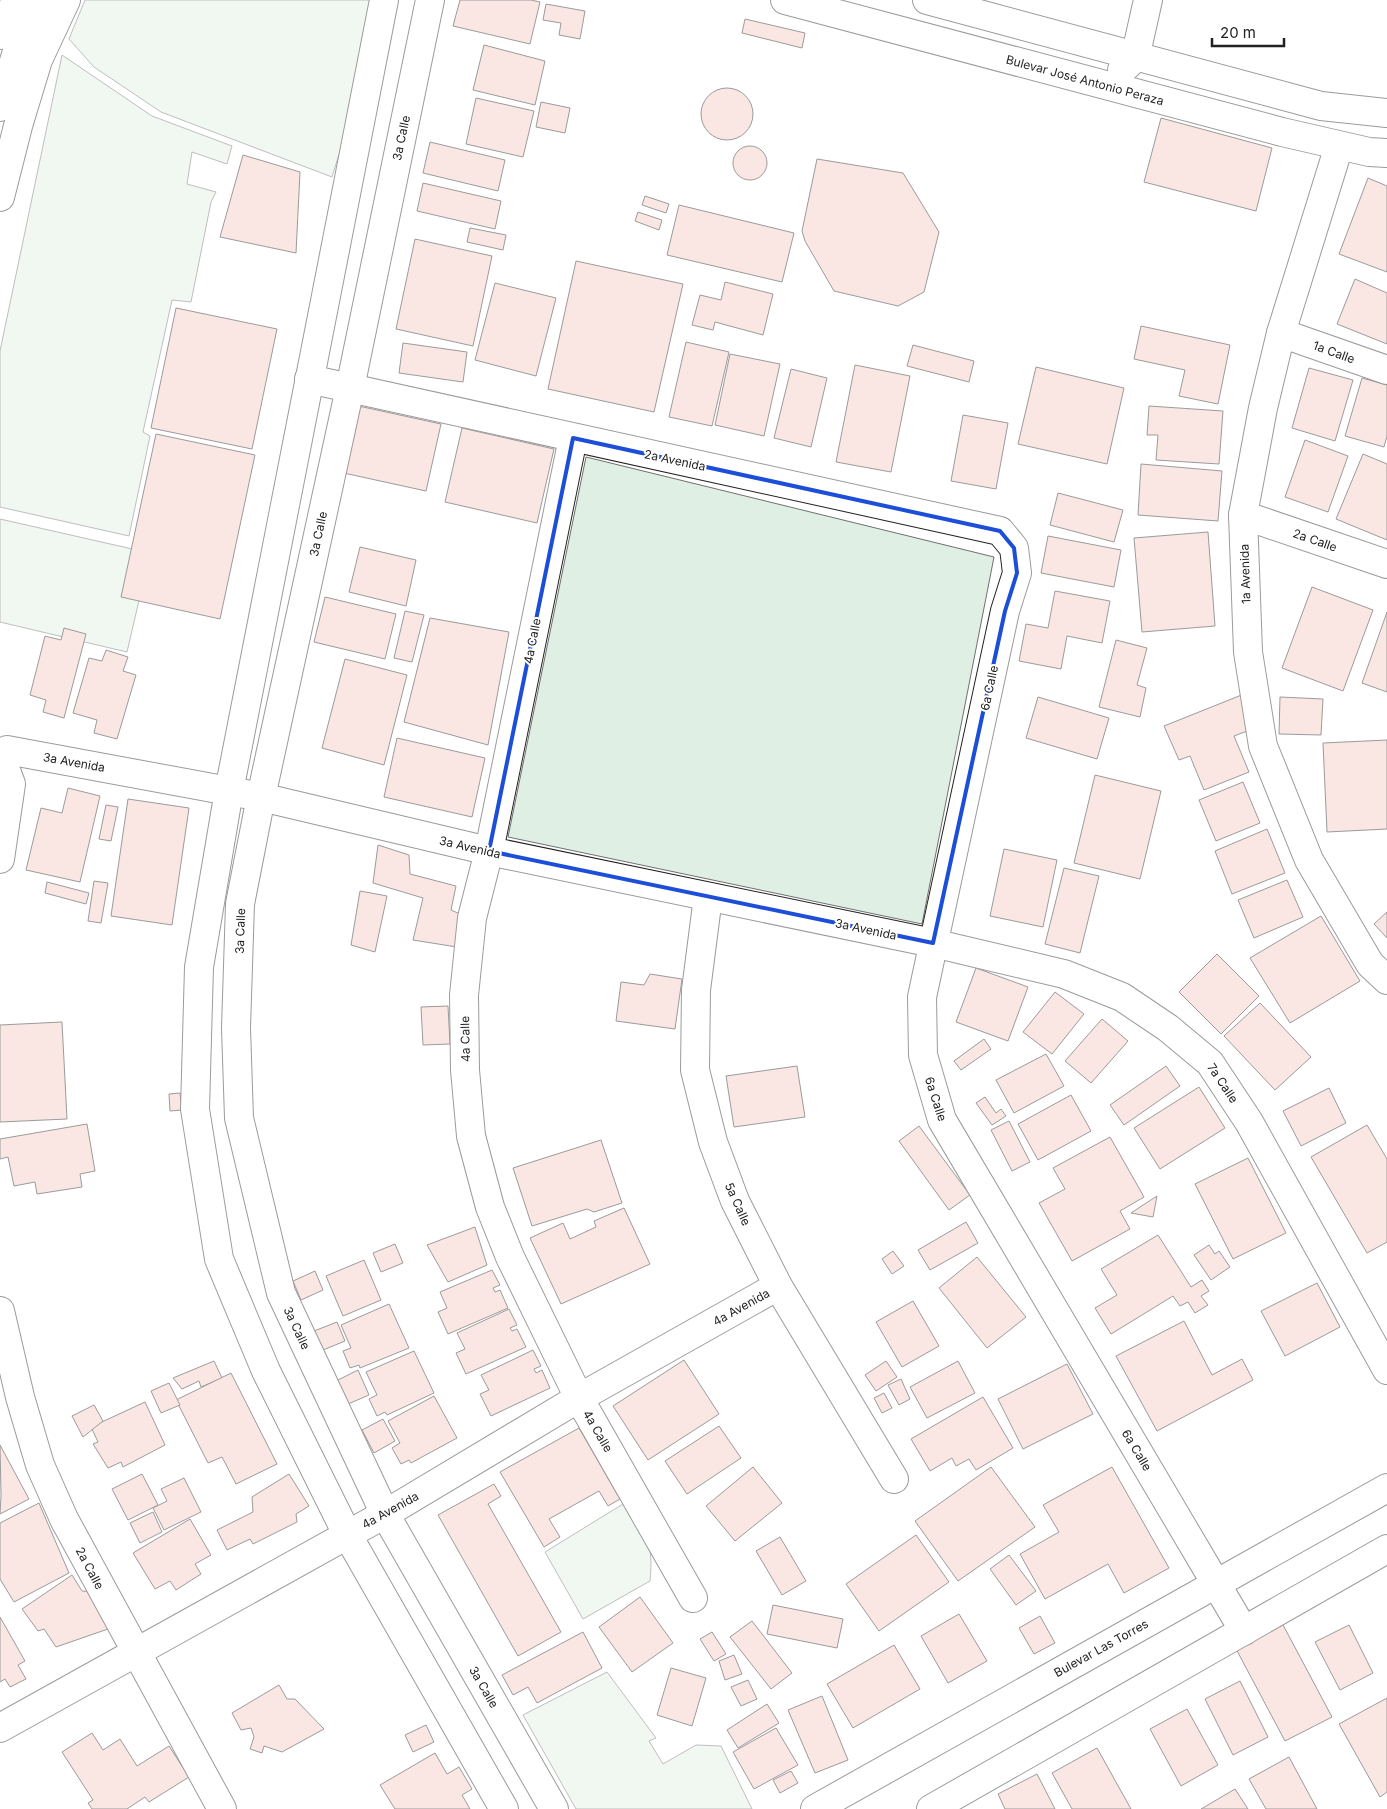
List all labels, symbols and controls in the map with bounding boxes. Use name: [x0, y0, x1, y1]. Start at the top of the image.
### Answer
scale bar: [1212, 15, 1284, 47]
text: 20 m: [1220, 23, 1256, 42]
street label: Bulevar José Antonio Peraza: [1004, 52, 1166, 108]
street label: 3a Calle: [389, 114, 413, 162]
street label: 1a Calle: [1311, 338, 1357, 366]
street label: 2a Avenida: [643, 446, 707, 474]
street label: 3a Calle: [306, 510, 330, 558]
street label: 2a Calle: [1291, 525, 1339, 555]
street label: 1a Avenida: [1236, 544, 1254, 604]
street label: 4a Calle: [520, 617, 544, 665]
street label: 6a Calle: [977, 664, 1001, 712]
street label: 3a Avenida: [42, 749, 106, 775]
street label: 3a Avenida: [438, 833, 502, 861]
street label: 3a Calle: [232, 908, 248, 954]
street label: 3a Avenida: [834, 915, 898, 943]
street label: 4a Calle: [457, 1016, 473, 1062]
street label: 7a Calle: [1204, 1060, 1242, 1106]
street label: 6a Calle: [922, 1075, 950, 1123]
street label: 5a Calle: [722, 1180, 754, 1228]
street label: 4a Avenida: [710, 1285, 772, 1329]
street label: 3a Calle: [281, 1304, 313, 1352]
street label: 4a Calle: [580, 1407, 616, 1455]
street label: 6a Calle: [1119, 1426, 1155, 1474]
street label: 4a Avenida: [359, 1488, 421, 1532]
street label: 2a Calle: [73, 1544, 107, 1592]
street label: Bulevar Las Torres: [1051, 1616, 1151, 1680]
street label: 3a Calle: [466, 1663, 502, 1711]

